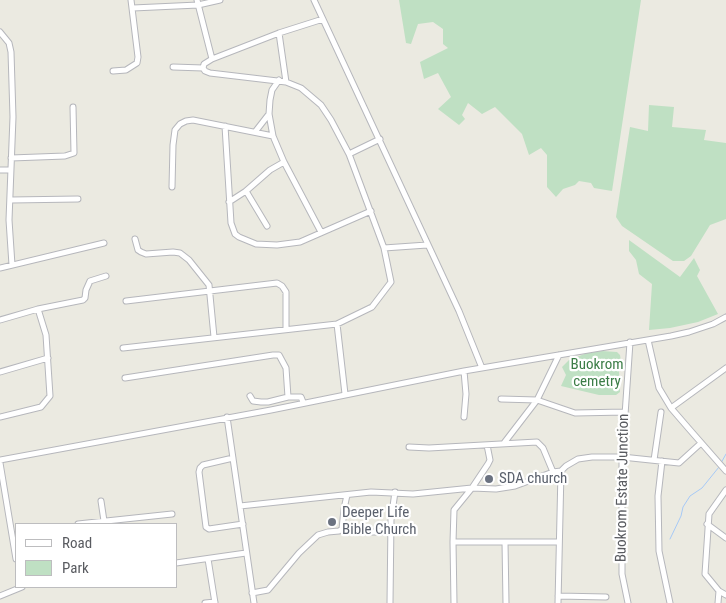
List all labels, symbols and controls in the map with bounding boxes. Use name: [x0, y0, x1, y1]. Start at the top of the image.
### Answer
park label: Buokrom cemetry: [571, 356, 623, 391]
street label: Buokrom Estate Junction: [613, 414, 633, 562]
place label: SDA church: [499, 470, 567, 488]
marker: SDA church: [483, 473, 495, 485]
place label: Deeper Life Bible Church: [342, 504, 417, 539]
marker: Deeper Life Bible Church: [326, 516, 338, 528]
legend: [15, 523, 178, 588]
text: Road: [62, 534, 92, 552]
text: Park: [62, 559, 89, 577]

